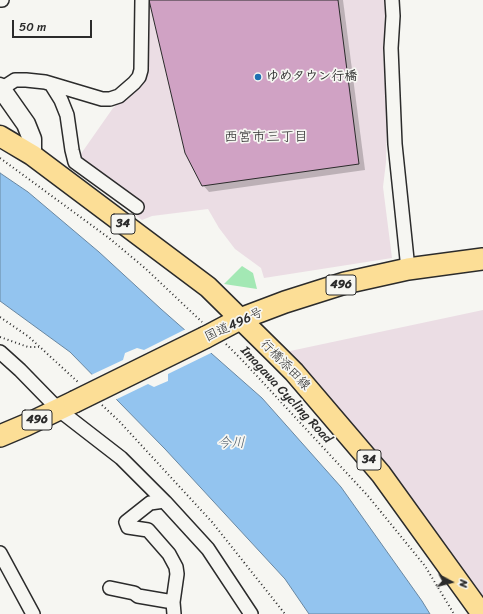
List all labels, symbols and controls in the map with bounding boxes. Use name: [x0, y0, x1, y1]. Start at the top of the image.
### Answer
scale bar: [14, 12, 94, 38]
text: 50 m: [19, 16, 46, 38]
place label: ゆめタウン行橋: [266, 69, 357, 85]
marker: ゆめタウン行橋: [253, 72, 263, 82]
district label: 西宮市三丁目: [224, 129, 308, 145]
road number: 34: [111, 214, 135, 234]
road number: 496: [326, 275, 356, 295]
street label: 国道496号: [202, 305, 266, 345]
street label: 行橋添田線: [257, 336, 313, 394]
street label: Imagawa Cycling Road: [237, 343, 335, 447]
road number: 496: [22, 410, 52, 430]
water label: 今川: [217, 435, 245, 451]
road number: 34: [357, 450, 381, 470]
north arrow: [431, 562, 471, 602]
text: N: [454, 579, 473, 588]

